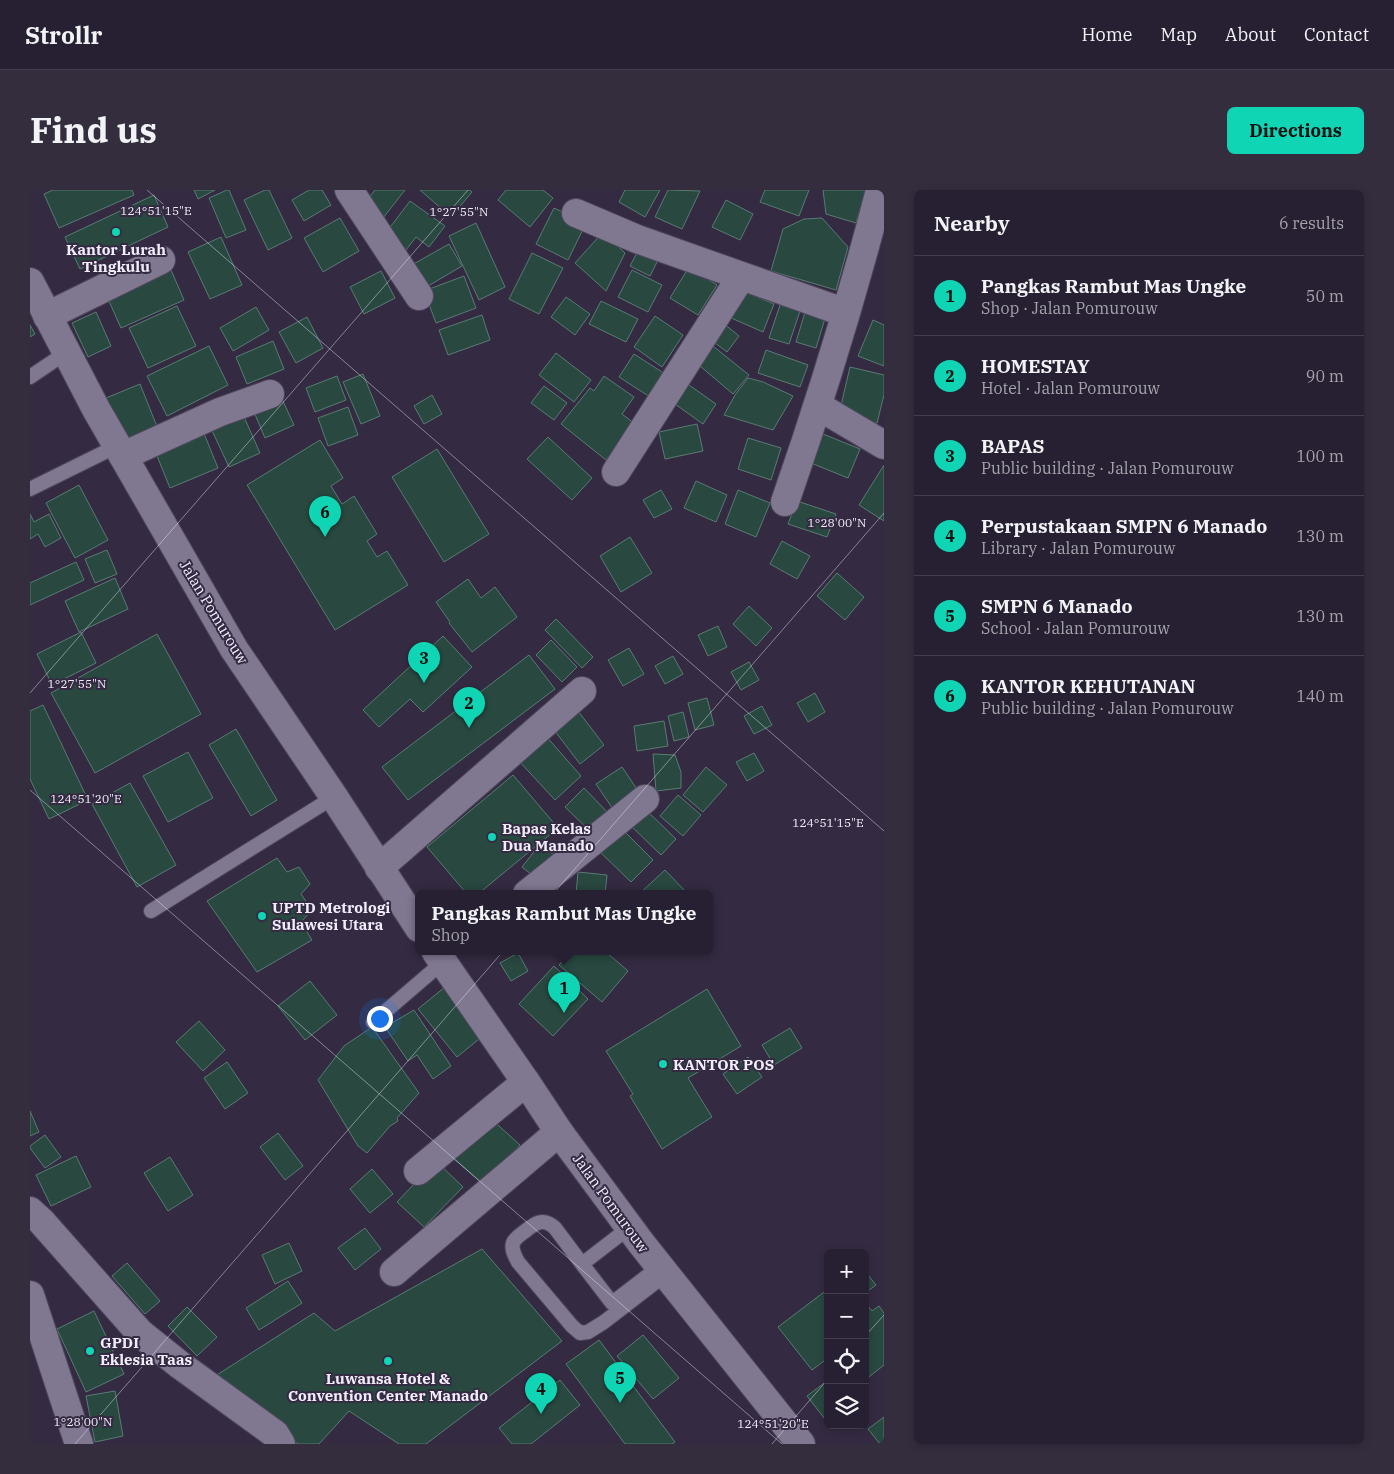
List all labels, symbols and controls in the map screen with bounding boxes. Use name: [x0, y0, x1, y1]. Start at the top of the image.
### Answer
text: Strollr: [25, 19, 102, 51]
text: Home: [1081, 23, 1133, 46]
text: Map: [1161, 23, 1197, 46]
text: About: [1225, 23, 1276, 46]
text: Contact: [1304, 23, 1369, 46]
text: Find us: [30, 107, 157, 153]
button: Directions: [1227, 107, 1364, 154]
text: 124°51'15"E: [120, 203, 192, 218]
text: 1°27'55"N: [430, 204, 488, 219]
text: Nearby: [934, 209, 1010, 237]
text: 6 results: [1279, 213, 1344, 233]
marker: Kantor Lurah Tingkulu: [110, 226, 122, 238]
place label: Kantor Lurah Tingkulu: [66, 240, 166, 276]
text: Pangkas Rambut Mas Ungke: [981, 274, 1246, 298]
text: 1: [945, 286, 955, 306]
text: 50 m: [1306, 286, 1344, 306]
text: Shop · Jalan Pomurouw: [981, 298, 1158, 318]
text: HOMESTAY: [981, 354, 1090, 378]
text: 2: [945, 366, 955, 386]
text: 90 m: [1306, 366, 1344, 386]
text: Hotel · Jalan Pomurouw: [981, 378, 1160, 398]
text: BAPAS: [981, 434, 1044, 458]
text: 3: [945, 446, 955, 466]
text: 100 m: [1296, 446, 1344, 466]
text: Public building · Jalan Pomurouw: [981, 458, 1234, 478]
pin: 6: [309, 496, 341, 537]
text: Perpustakaan SMPN 6 Manado: [981, 514, 1267, 538]
text: 1°28'00"N: [808, 515, 866, 530]
text: 4: [945, 526, 955, 546]
text: 130 m: [1296, 526, 1344, 546]
text: Library · Jalan Pomurouw: [981, 538, 1175, 558]
street label: Jalan Pomurouw: [175, 557, 253, 668]
text: SMPN 6 Manado: [981, 594, 1133, 618]
text: 5: [945, 606, 955, 626]
text: 130 m: [1296, 606, 1344, 626]
text: School · Jalan Pomurouw: [981, 618, 1170, 638]
pin: 3: [408, 642, 440, 683]
text: KANTOR KEHUTANAN: [981, 674, 1196, 698]
text: 1°27'55"N: [48, 676, 106, 691]
text: 6: [945, 686, 955, 706]
text: 140 m: [1296, 686, 1344, 706]
pin: 2: [453, 687, 485, 728]
text: Public building · Jalan Pomurouw: [981, 698, 1234, 718]
text: 124°51'20"E: [50, 791, 122, 806]
text: 124°51'15"E: [792, 815, 864, 830]
place label: Bapas Kelas Dua Manado: [502, 819, 594, 855]
marker: Bapas Kelas Dua Manado: [486, 831, 498, 843]
popup: [415, 890, 713, 955]
place label: UPTD Metrologi Sulawesi Utara: [272, 898, 390, 934]
text: Pangkas Rambut Mas Ungke: [431, 901, 697, 925]
marker: UPTD Metrologi Sulawesi Utara: [256, 910, 268, 922]
text: Shop: [431, 925, 470, 945]
pin: 1: [548, 972, 580, 1013]
your location: [367, 1006, 393, 1032]
place label: KANTOR POS: [673, 1055, 774, 1074]
marker: KANTOR POS: [657, 1058, 669, 1070]
street label: Jalan Pomurouw: [569, 1150, 654, 1257]
map controls: [824, 1249, 869, 1429]
button: +: [824, 1249, 869, 1294]
button: −: [824, 1294, 869, 1339]
place label: GPDI Eklesia Taas: [100, 1333, 192, 1369]
button: locate: [824, 1339, 869, 1384]
marker: GPDI Eklesia Taas: [84, 1345, 96, 1357]
marker: Luwansa Hotel & Convention Center Manado: [382, 1355, 394, 1367]
pin: 5: [604, 1362, 636, 1403]
place label: Luwansa Hotel & Convention Center Manado: [288, 1369, 488, 1405]
pin: 4: [525, 1373, 557, 1414]
button: layers: [824, 1384, 869, 1429]
text: 1°28'00"N: [54, 1414, 112, 1429]
text: 124°51'20"E: [737, 1416, 809, 1431]

